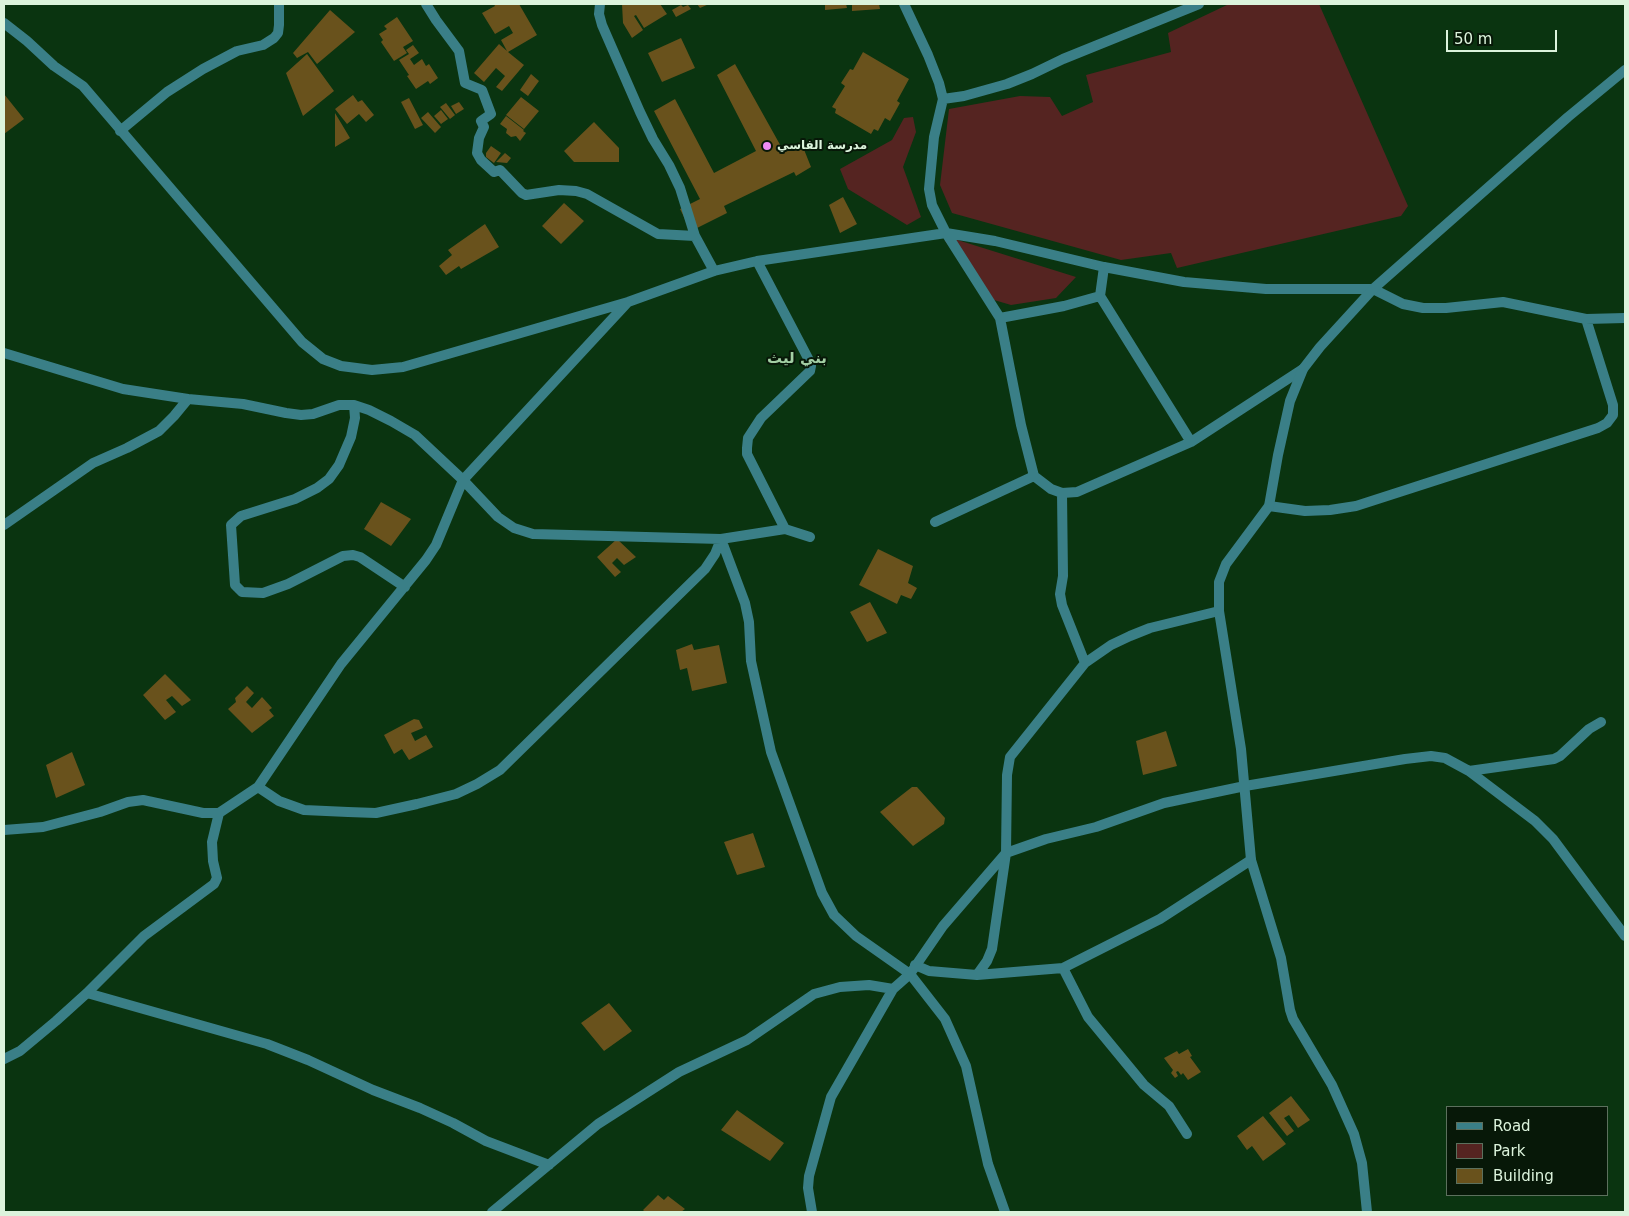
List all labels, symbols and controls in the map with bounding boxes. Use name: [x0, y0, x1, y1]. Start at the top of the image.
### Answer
scale bar: [1449, 20, 1560, 52]
text: 50 m: [1454, 30, 1492, 48]
place label: مدرسة الفاسي: [777, 139, 867, 153]
marker: مدرسة الفاسي: [761, 140, 773, 152]
district label: بني ليث: [767, 350, 827, 368]
legend: [1446, 1106, 1609, 1196]
text: Road: [1493, 1117, 1531, 1135]
text: Park: [1493, 1142, 1525, 1160]
text: Building: [1493, 1167, 1554, 1185]

